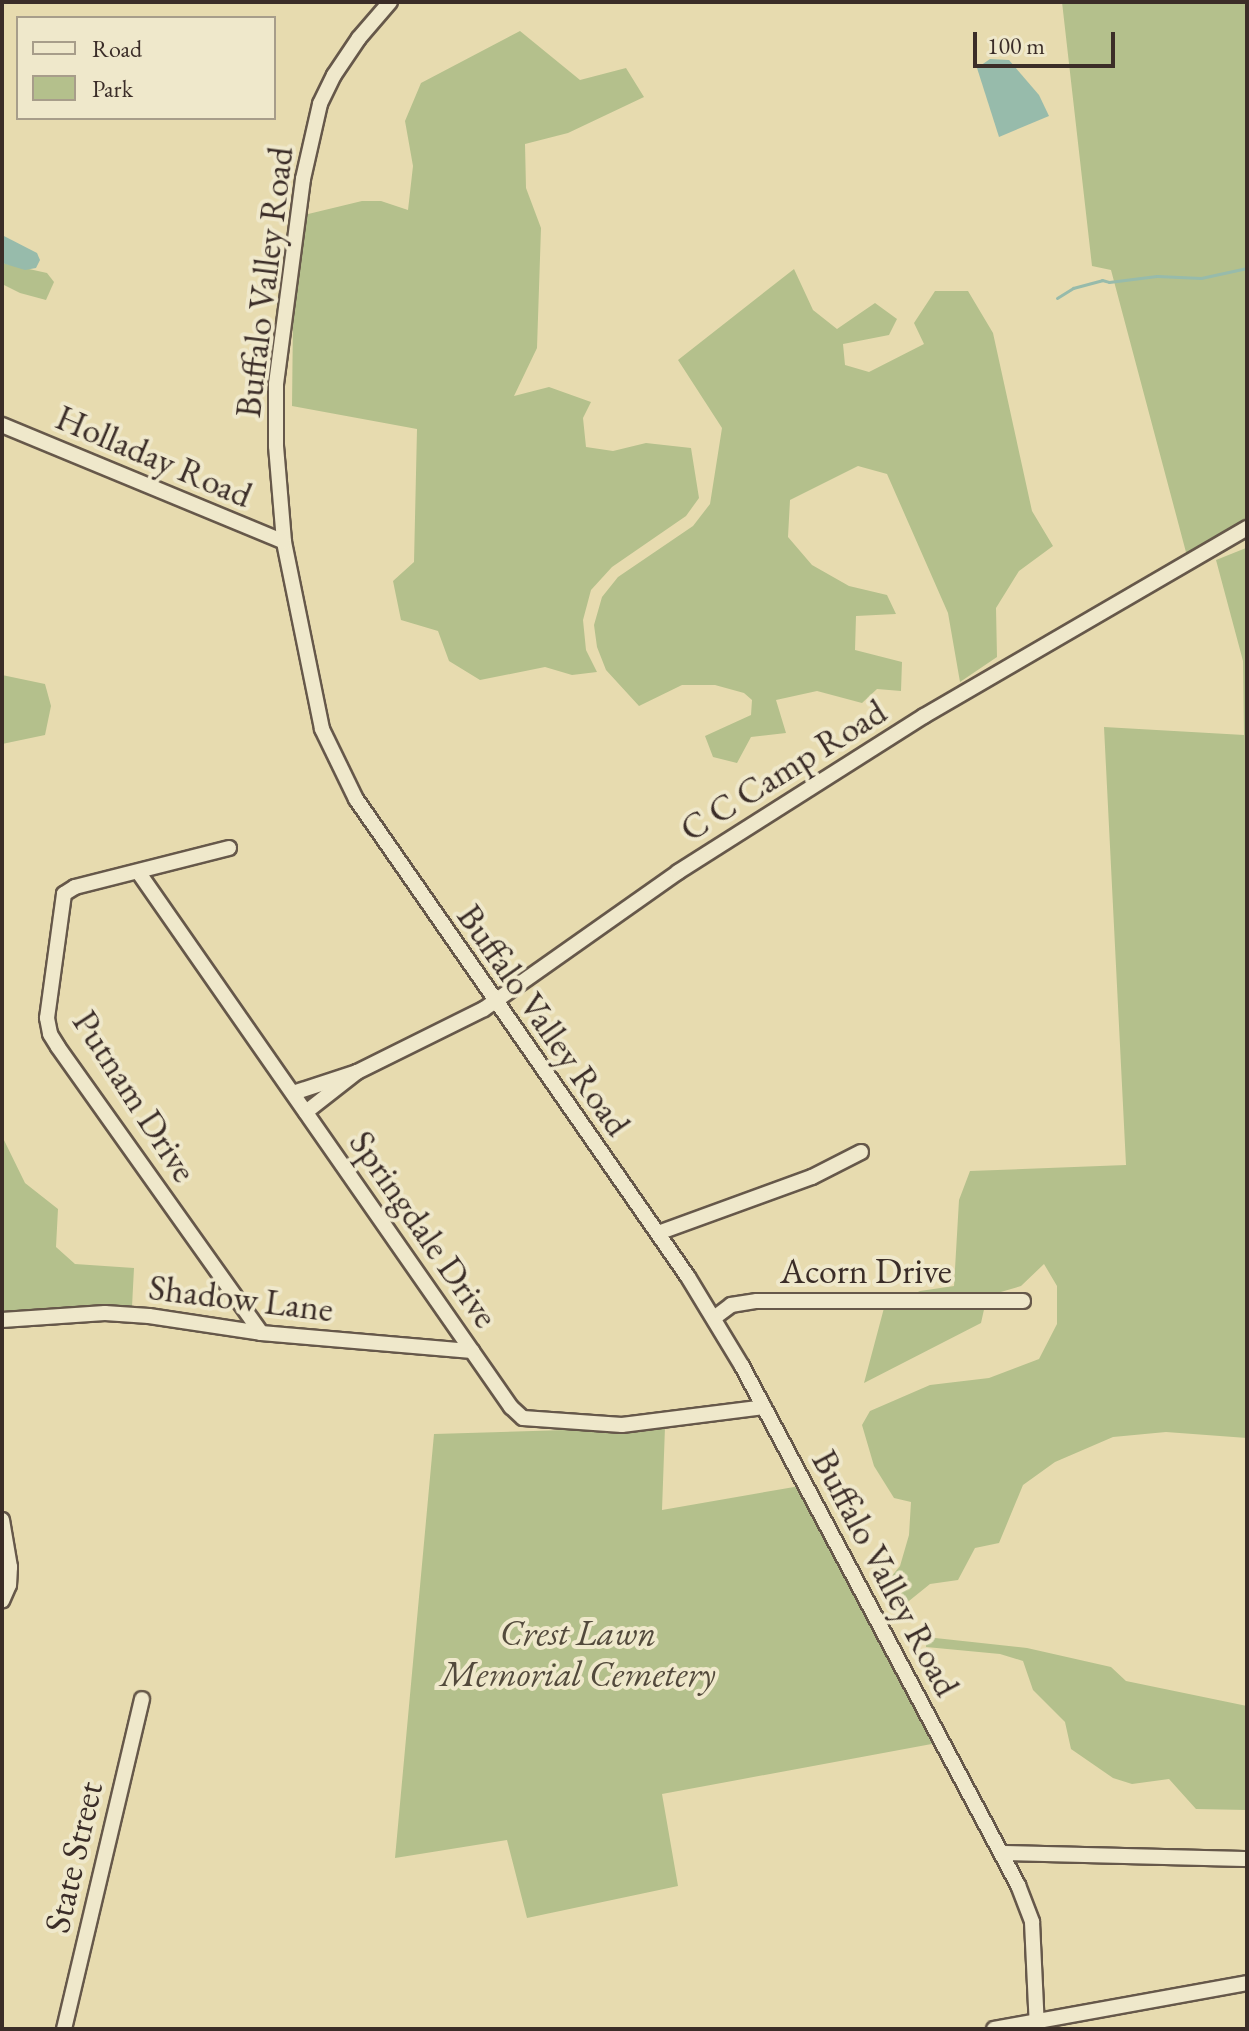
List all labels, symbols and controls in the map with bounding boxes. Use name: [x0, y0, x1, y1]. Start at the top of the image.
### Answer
legend: [16, 16, 276, 120]
scale bar: [977, 16, 1119, 66]
text: 100 m: [987, 30, 1045, 61]
text: Road: [92, 33, 142, 64]
text: Park: [92, 73, 133, 104]
street label: Buffalo Valley Road: [226, 144, 302, 420]
street label: Holladay Road: [50, 395, 258, 517]
street label: C C Camp Road: [672, 690, 894, 850]
street label: Buffalo Valley Road: [448, 896, 640, 1144]
street label: Putnam Drive: [64, 1002, 206, 1190]
street label: Springdale Drive: [340, 1122, 508, 1336]
street label: Acorn Drive: [780, 1249, 952, 1293]
street label: Shadow Lane: [146, 1265, 336, 1331]
street label: Buffalo Valley Road: [803, 1443, 969, 1703]
park label: Crest Lawn Memorial Cemetery: [440, 1610, 716, 1695]
street label: State Street: [35, 1777, 111, 1937]

